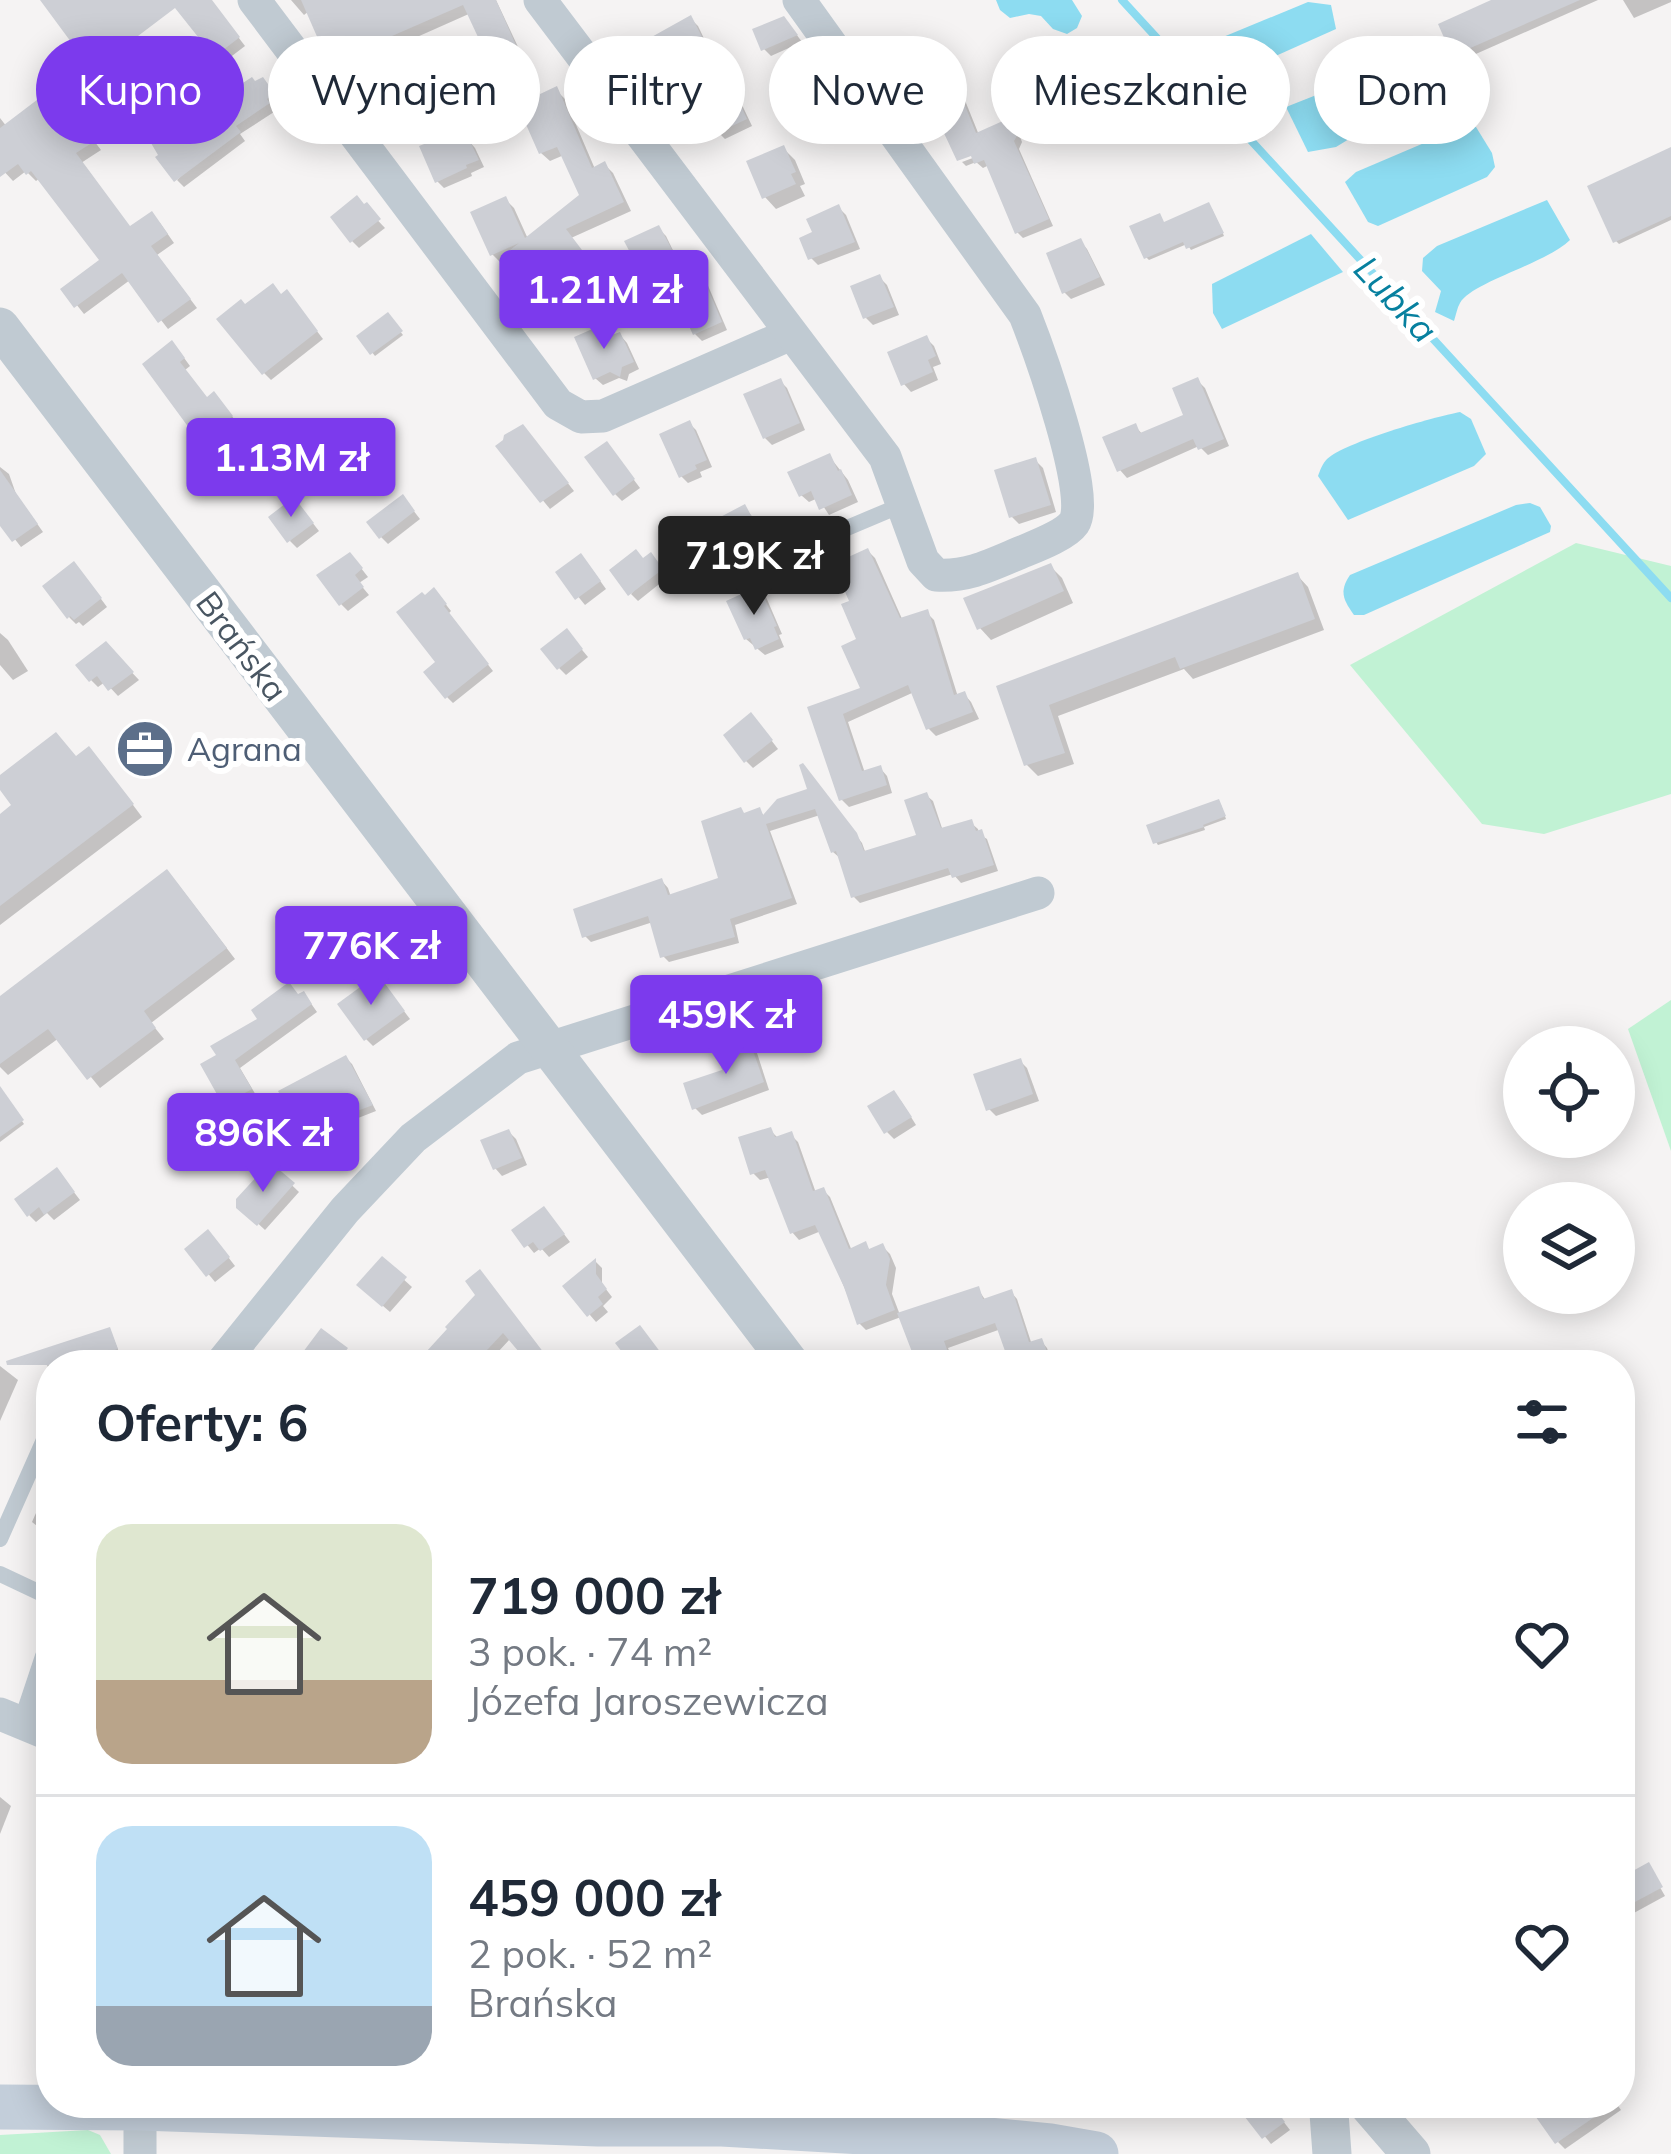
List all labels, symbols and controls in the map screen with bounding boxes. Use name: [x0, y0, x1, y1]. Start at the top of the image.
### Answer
chip: Kupno: [36, 36, 244, 144]
chip: Wynajem: [268, 36, 540, 144]
chip: Filtry: [564, 36, 745, 144]
chip: Nowe: [769, 36, 967, 144]
chip: Mieszkanie: [991, 36, 1290, 144]
chip: Dom: [1314, 36, 1490, 144]
water label: Lubka: [1345, 246, 1447, 351]
pin: 1.21M zł: [480, 250, 728, 352]
text: 1.21M zł: [526, 264, 682, 313]
pin: 1.13M zł: [167, 418, 415, 520]
text: 1.13M zł: [213, 432, 369, 481]
pin: 719K zł: [643, 516, 865, 618]
text: 719K zł: [685, 530, 823, 579]
street label: Brańska: [188, 583, 297, 709]
office icon: Agrana: [114, 718, 176, 780]
place label: Agrana: [187, 728, 302, 769]
pin: 776K zł: [260, 906, 482, 1008]
text: 776K zł: [302, 920, 440, 969]
pin: 459K zł: [615, 975, 837, 1077]
text: 459K zł: [657, 989, 795, 1038]
map controls: [1503, 1026, 1635, 1314]
button: locate: [1503, 1026, 1635, 1158]
pin: 896K zł: [152, 1093, 374, 1195]
text: 896K zł: [194, 1107, 332, 1156]
button: layers: [1503, 1182, 1635, 1314]
icon: filters: [1509, 1389, 1575, 1455]
text: Oferty: 6: [96, 1390, 308, 1454]
text: 719 000 zł: [468, 1563, 720, 1627]
icon: home: [192, 1572, 336, 1716]
icon: heart: [1509, 1611, 1575, 1677]
text: 3 pok. · 74 m²: [468, 1627, 712, 1676]
text: Józefa Jaroszewicza: [468, 1676, 829, 1725]
text: 459 000 zł: [468, 1865, 720, 1929]
icon: home: [192, 1874, 336, 2018]
icon: heart: [1509, 1913, 1575, 1979]
text: 2 pok. · 52 m²: [468, 1929, 712, 1978]
text: Brańska: [468, 1978, 617, 2027]

